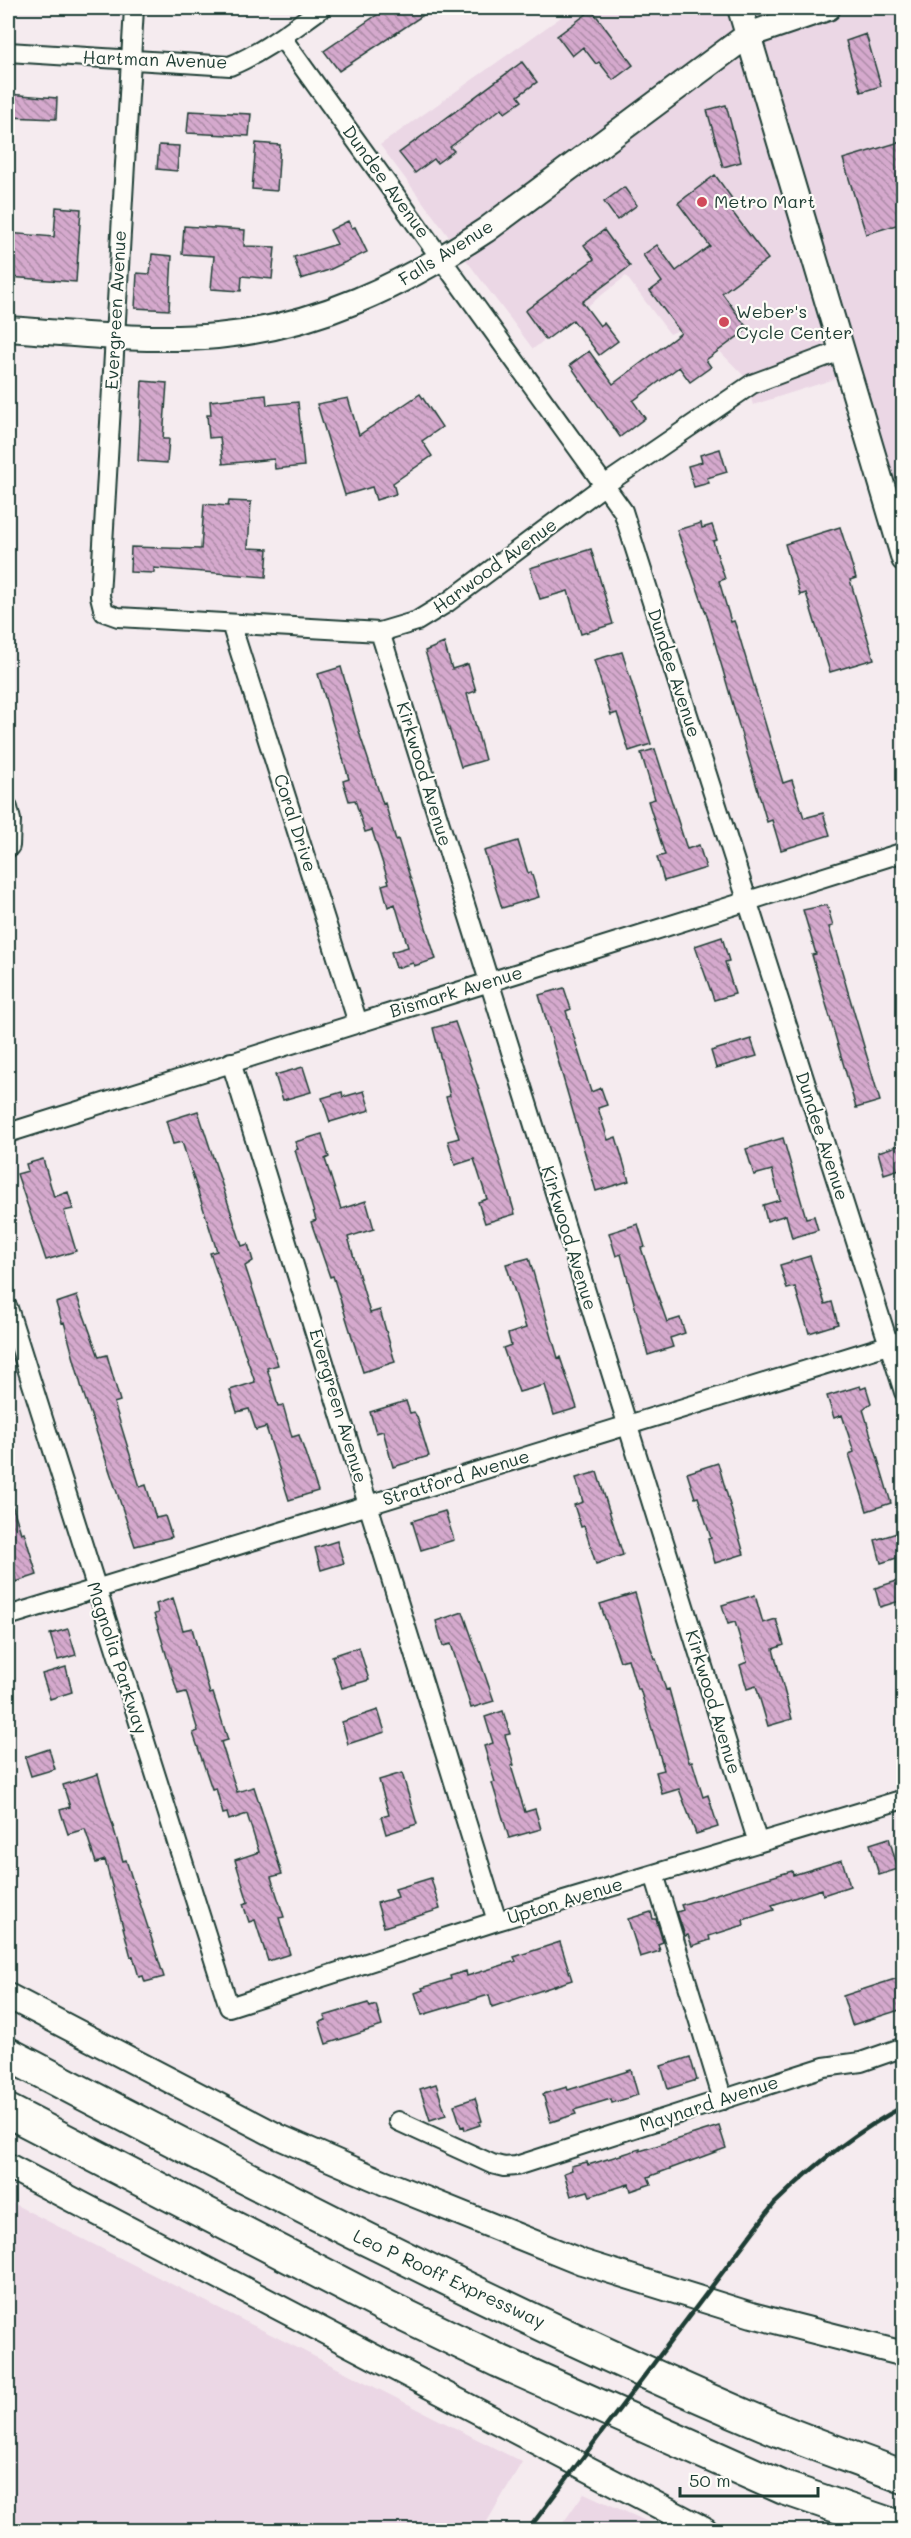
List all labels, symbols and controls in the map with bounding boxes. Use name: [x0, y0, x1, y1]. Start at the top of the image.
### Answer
street label: Hartman Avenue: [82, 44, 228, 74]
street label: Dundee Avenue: [338, 120, 436, 243]
place label: Metro Mart: [714, 189, 815, 213]
marker: Metro Mart: [695, 195, 709, 209]
street label: Falls Avenue: [394, 214, 497, 291]
street label: Evergreen Avenue: [99, 230, 131, 390]
place label: Weber's Cycle Center: [736, 299, 852, 344]
marker: Weber's Cycle Center: [717, 315, 731, 329]
street label: Harwood Avenue: [428, 512, 561, 618]
street label: Dundee Avenue: [643, 605, 707, 740]
street label: Kirkwood Avenue: [392, 699, 458, 849]
street label: Coral Drive: [269, 771, 323, 875]
street label: Bismark Avenue: [386, 959, 525, 1023]
street label: Dundee Avenue: [791, 1068, 855, 1203]
street label: Kirkwood Avenue: [537, 1163, 603, 1313]
street label: Evergreen Avenue: [304, 1326, 374, 1486]
street label: Stratford Avenue: [379, 1443, 532, 1511]
street label: Magnolia Parkway: [82, 1578, 154, 1737]
street label: Kirkwood Avenue: [681, 1627, 747, 1777]
street label: Upton Avenue: [504, 1871, 625, 1929]
street label: Maynard Avenue: [636, 2069, 781, 2137]
street label: Leo P Rooff Expressway: [350, 2223, 549, 2333]
scale bar: [680, 2460, 818, 2498]
text: 50 m: [689, 2468, 731, 2492]

